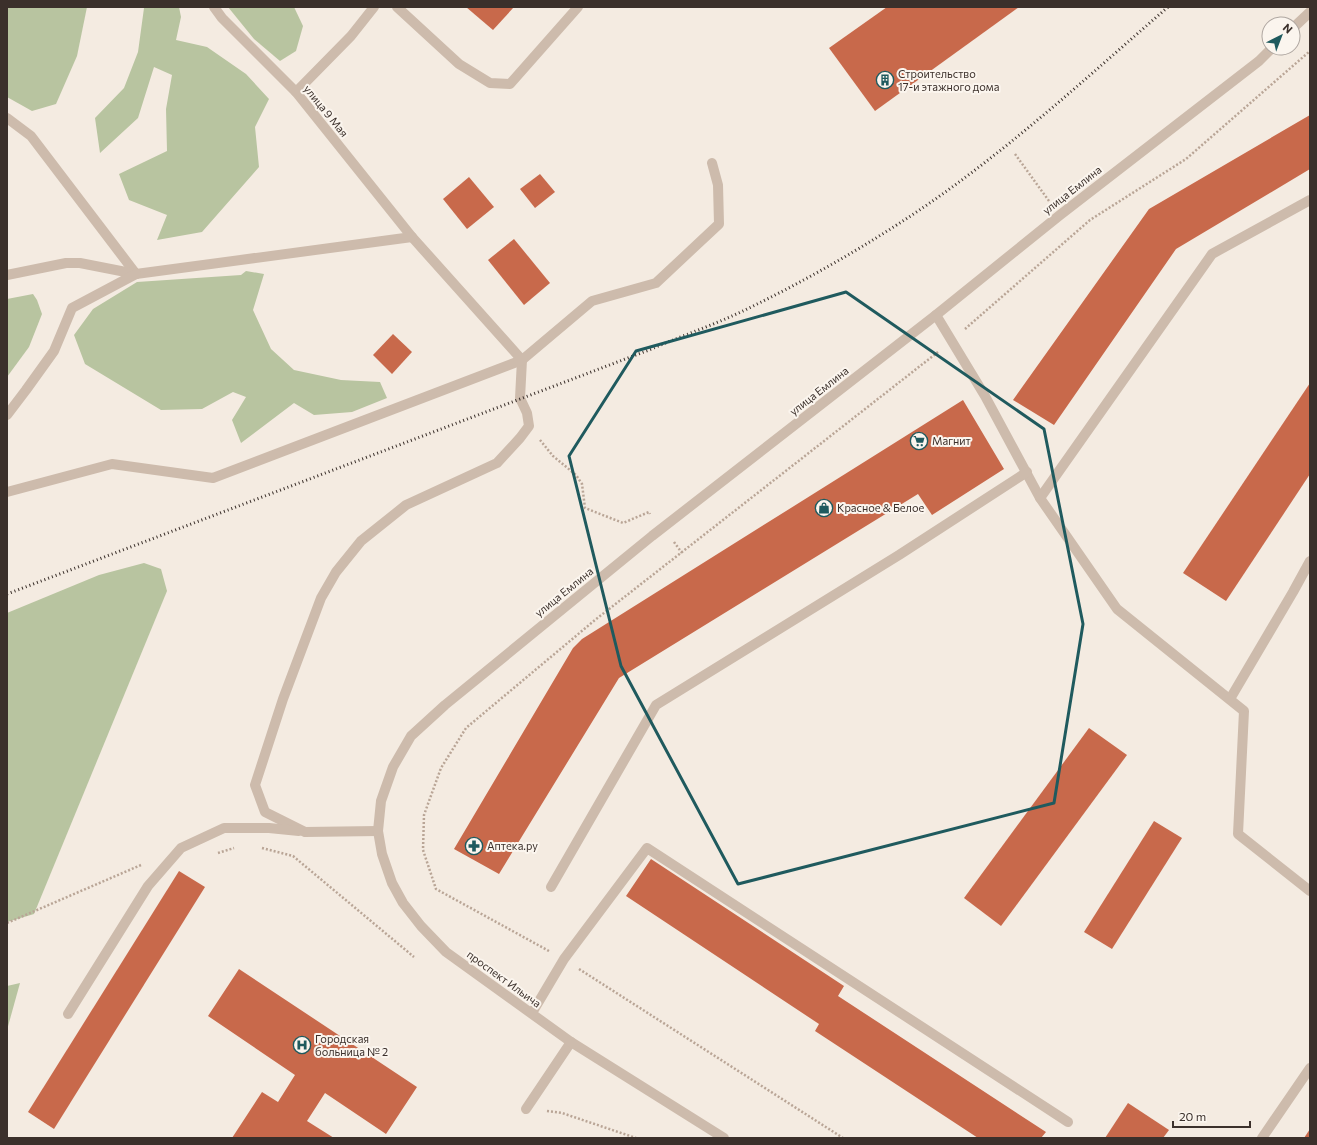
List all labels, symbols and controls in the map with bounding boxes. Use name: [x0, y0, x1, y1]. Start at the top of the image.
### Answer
north arrow: [1261, 16, 1301, 56]
text: N: [1281, 21, 1295, 36]
place label: Строительство 17-и этажного дома: [898, 67, 999, 93]
building icon: Строительство 17-и этажного дома: [875, 70, 895, 90]
street label: улица 9 Мая: [302, 82, 351, 139]
street label: улица Емлина: [1040, 163, 1104, 217]
street label: улица Емлина: [787, 364, 851, 418]
supermarket icon: Магнит: [909, 431, 929, 451]
place label: Магнит: [932, 434, 971, 447]
shop icon: Красное & Белое: [814, 498, 834, 518]
place label: Красное & Белое: [837, 501, 925, 514]
street label: улица Емлина: [532, 564, 595, 619]
pharmacy icon: Аптека.ру: [464, 836, 484, 856]
place label: Аптека.ру: [487, 839, 538, 852]
street label: проспект Ильича: [465, 947, 544, 1010]
place label: Городская больница № 2: [315, 1032, 388, 1058]
hospital icon: Городская больница № 2: [292, 1035, 312, 1055]
scale bar: [1173, 1103, 1250, 1129]
text: 20 m: [1179, 1109, 1206, 1123]

